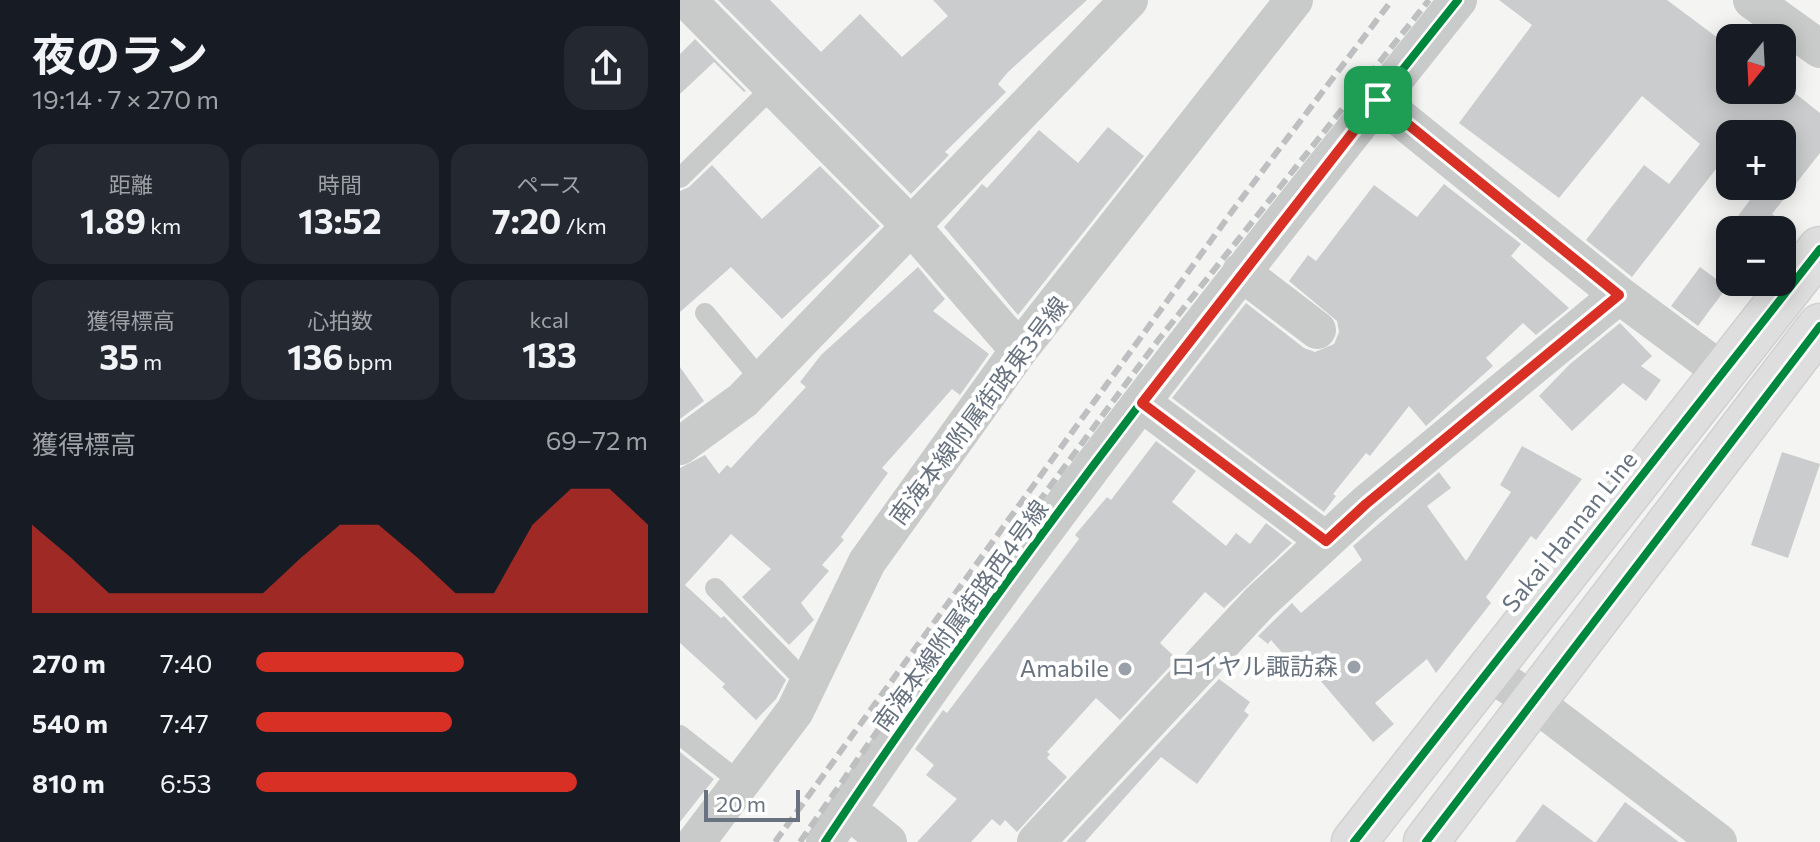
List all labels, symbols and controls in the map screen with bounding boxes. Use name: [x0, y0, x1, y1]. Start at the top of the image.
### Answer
north arrow: [1716, 24, 1796, 104]
map controls: [1716, 24, 1796, 296]
text: 夜のラン: [32, 26, 208, 80]
button: share: [564, 26, 648, 110]
pin: [1344, 66, 1412, 134]
icon: arrive: [1356, 78, 1400, 122]
text: 19:14 · 7 × 270 m: [32, 83, 219, 114]
button: +: [1716, 120, 1796, 200]
text: 距離: [109, 171, 153, 198]
text: 時間: [318, 171, 362, 198]
text: ペース: [517, 171, 582, 198]
text: 1.89: [80, 199, 146, 241]
text: 13:52: [298, 199, 382, 241]
text: 7:20: [492, 199, 561, 241]
text: km: [146, 212, 181, 239]
text: /km: [561, 212, 607, 239]
button: −: [1716, 216, 1796, 296]
street label: 南海本線附属街路東3号線: [883, 290, 1073, 530]
text: kcal: [530, 306, 569, 333]
text: 獲得標高: [87, 307, 175, 334]
text: 心拍数: [307, 307, 373, 334]
text: 133: [522, 333, 577, 375]
text: 35: [99, 335, 139, 377]
text: 136: [287, 335, 343, 377]
text: m: [139, 348, 162, 375]
text: bpm: [343, 348, 393, 375]
text: 69–72 m: [546, 424, 648, 455]
text: 獲得標高: [32, 428, 136, 459]
street label: Sakai Hannan Line: [1495, 445, 1642, 617]
street label: 南海本線附属街路西4号線: [866, 494, 1053, 736]
text: 270 m: [32, 647, 106, 678]
text: 7:40: [160, 647, 212, 678]
place label: ロイヤル諏訪森: [1171, 651, 1338, 680]
place label: Amabile: [1020, 653, 1109, 682]
marker: ロイヤル諏訪森: [1345, 658, 1363, 676]
marker: Amabile: [1116, 660, 1134, 678]
text: 540 m: [32, 707, 108, 738]
text: 7:47: [160, 707, 209, 738]
text: 810 m: [32, 767, 105, 798]
text: 6:53: [160, 767, 212, 798]
scale bar: [704, 786, 800, 822]
text: 20 m: [716, 790, 766, 817]

